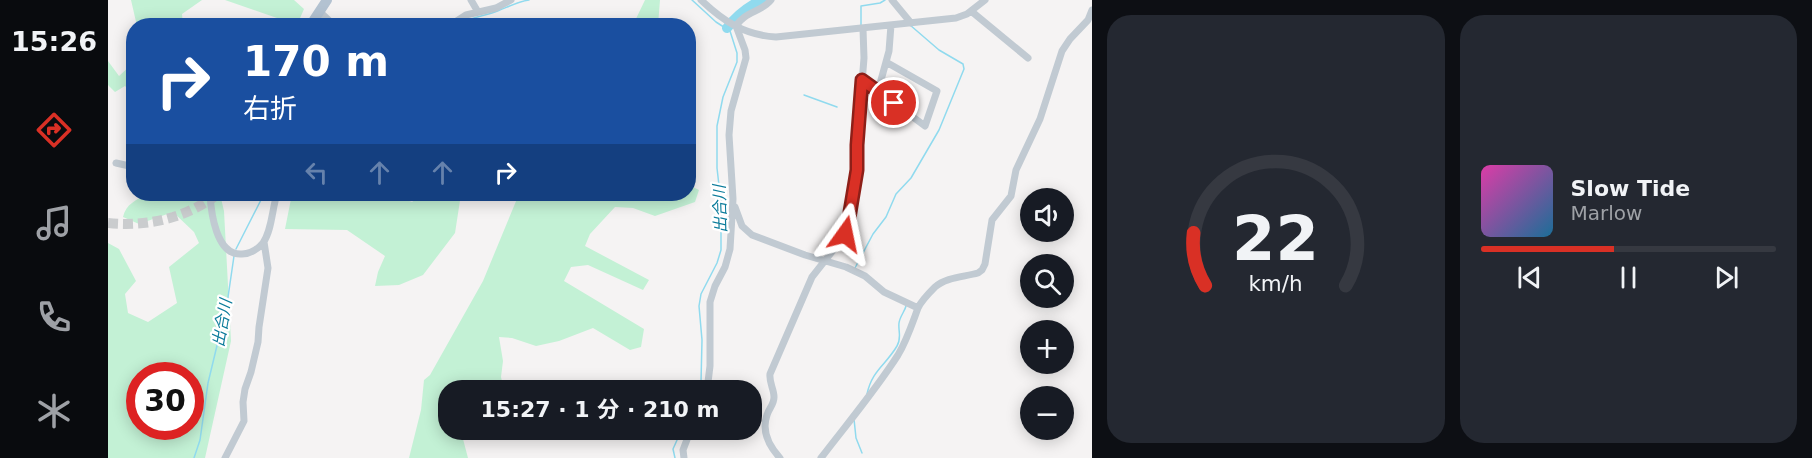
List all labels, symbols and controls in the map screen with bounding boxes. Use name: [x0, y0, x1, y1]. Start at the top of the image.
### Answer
text: 15:26: [11, 26, 97, 57]
text: 170 m: [243, 37, 389, 86]
icon: right: [144, 42, 222, 120]
pin: [868, 77, 919, 128]
icon: arrive: [877, 86, 910, 119]
text: 右折: [243, 93, 297, 124]
icon: directions: [33, 109, 75, 151]
icon: left: [300, 156, 333, 189]
icon: ahead: [363, 156, 396, 189]
icon: ahead: [426, 156, 459, 189]
icon: right: [489, 156, 522, 189]
text: Slow Tide: [1571, 176, 1690, 201]
water label: 出合川: [710, 183, 730, 233]
map controls: [1020, 188, 1074, 440]
button: sound: [1020, 188, 1074, 242]
text: Marlow: [1571, 201, 1642, 225]
icon: music: [33, 202, 75, 244]
position arrow: [813, 202, 877, 266]
text: 22: [1232, 202, 1319, 275]
button: search: [1020, 254, 1074, 308]
icon: previous: [1513, 261, 1546, 294]
icon: pause: [1612, 261, 1645, 294]
icon: next: [1710, 261, 1743, 294]
text: km/h: [1249, 271, 1303, 296]
icon: phone: [33, 296, 75, 338]
water label: 出合川: [208, 296, 236, 348]
button: +: [1020, 320, 1074, 374]
speed limit sign: 30: [126, 362, 204, 440]
button: −: [1020, 386, 1074, 440]
icon: climate: [33, 390, 75, 432]
text: 15:27 · 1 分 · 210 m: [481, 397, 719, 422]

